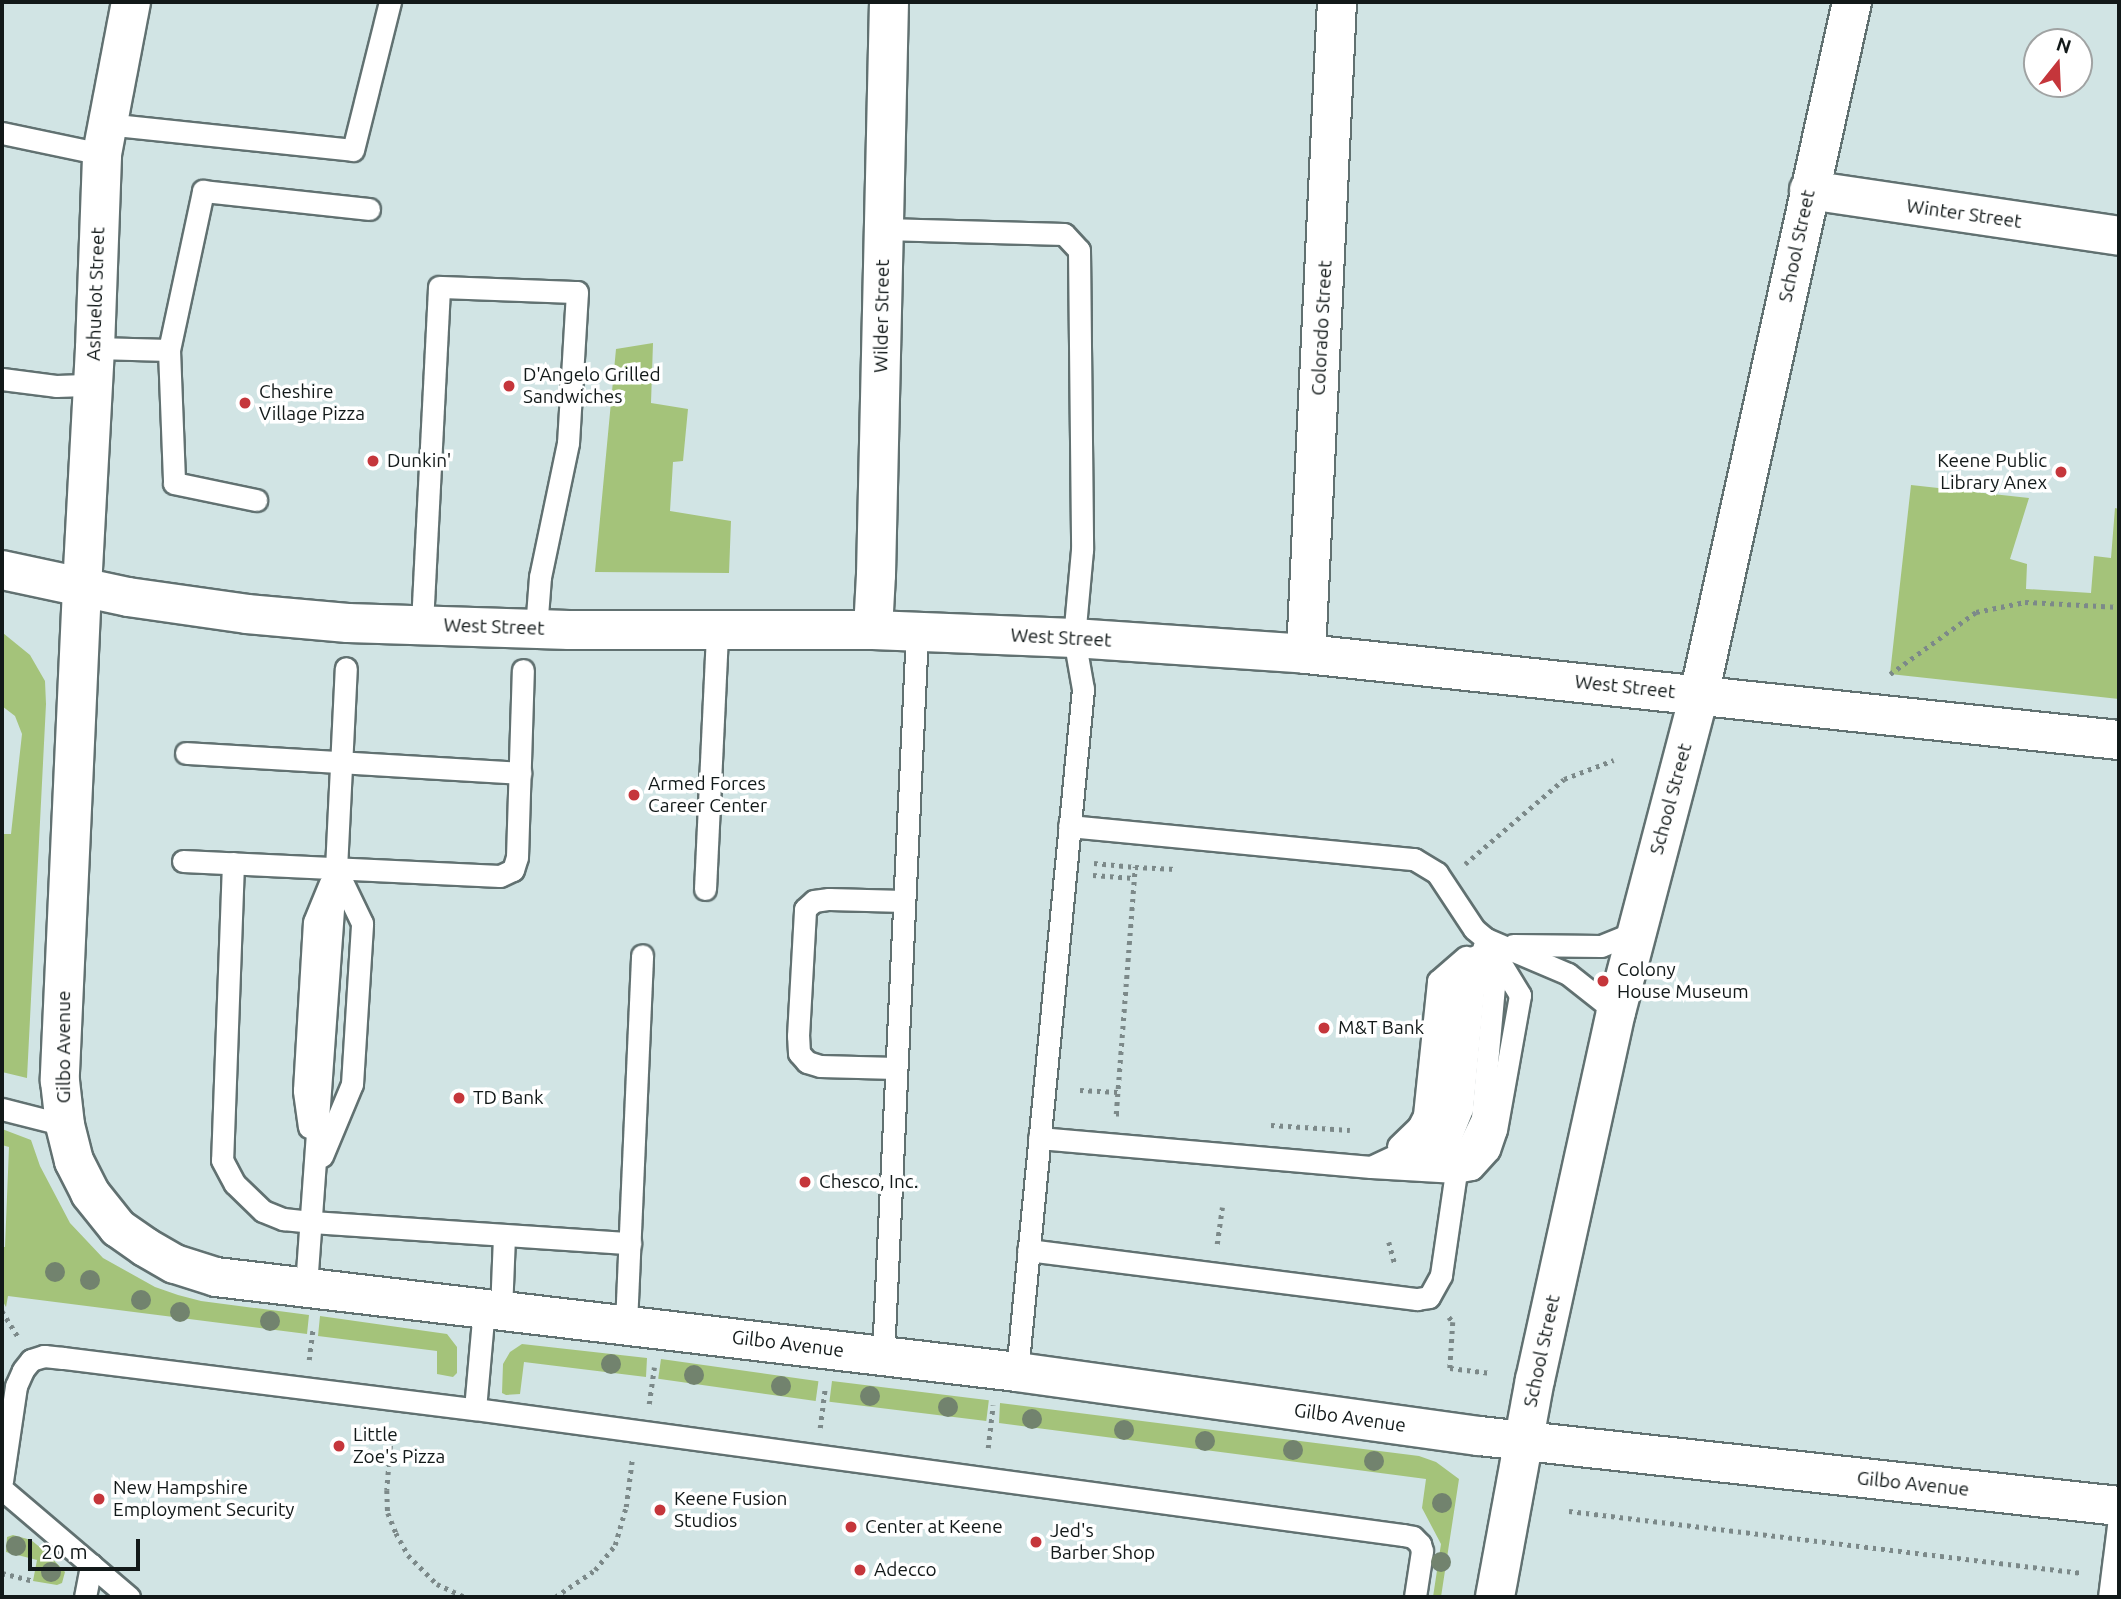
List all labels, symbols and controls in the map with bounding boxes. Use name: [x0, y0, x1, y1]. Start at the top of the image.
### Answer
north arrow: [2023, 28, 2093, 98]
text: N: [2054, 32, 2074, 58]
street label: School Street: [1774, 188, 1820, 304]
street label: Winter Street: [1905, 195, 2023, 233]
street label: Ashuelot Street: [82, 227, 110, 361]
street label: Wilder Street: [870, 259, 894, 373]
street label: Colorado Street: [1307, 260, 1337, 396]
place label: D'Angelo Grilled Sandwiches: [523, 364, 661, 408]
marker: D'Angelo Grilled Sandwiches: [501, 378, 517, 394]
place label: Cheshire Village Pizza: [259, 381, 365, 425]
marker: Cheshire Village Pizza: [237, 395, 253, 411]
place label: Dunkin': [387, 450, 451, 472]
place label: Keene Public Library Anex: [1937, 450, 2047, 494]
marker: Dunkin': [365, 453, 381, 469]
marker: Keene Public Library Anex: [2053, 464, 2069, 480]
street label: West Street: [443, 614, 545, 640]
street label: West Street: [1010, 624, 1112, 652]
street label: West Street: [1574, 670, 1676, 704]
street label: School Street: [1645, 741, 1697, 857]
place label: Armed Forces Career Center: [648, 773, 767, 817]
marker: Armed Forces Career Center: [626, 787, 642, 803]
place label: Colony House Museum: [1617, 959, 1749, 1003]
marker: Colony House Museum: [1595, 973, 1611, 989]
street label: Gilbo Avenue: [53, 991, 75, 1103]
place label: M&T Bank: [1338, 1017, 1424, 1039]
marker: M&T Bank: [1316, 1020, 1332, 1036]
place label: TD Bank: [473, 1087, 544, 1109]
marker: TD Bank: [451, 1090, 467, 1106]
place label: Chesco, Inc.: [819, 1171, 919, 1193]
marker: Chesco, Inc.: [797, 1174, 813, 1190]
street label: School Street: [1519, 1293, 1565, 1409]
street label: Gilbo Avenue: [731, 1326, 845, 1362]
street label: Gilbo Avenue: [1293, 1399, 1407, 1437]
place label: Little Zoe's Pizza: [353, 1424, 445, 1468]
marker: Little Zoe's Pizza: [331, 1438, 347, 1454]
street label: Gilbo Avenue: [1856, 1467, 1970, 1501]
place label: New Hampshire Employment Security: [113, 1477, 295, 1521]
place label: Keene Fusion Studios: [674, 1488, 787, 1532]
marker: New Hampshire Employment Security: [91, 1491, 107, 1507]
marker: Keene Fusion Studios: [652, 1502, 668, 1518]
place label: Center at Keene: [865, 1516, 1003, 1538]
marker: Center at Keene: [843, 1519, 859, 1535]
place label: Jed's Barber Shop: [1050, 1520, 1155, 1564]
scale bar: [32, 1526, 144, 1570]
marker: Jed's Barber Shop: [1028, 1534, 1044, 1550]
text: 20 m: [41, 1539, 88, 1563]
place label: Adecco: [874, 1559, 937, 1581]
marker: Adecco: [852, 1562, 868, 1578]

